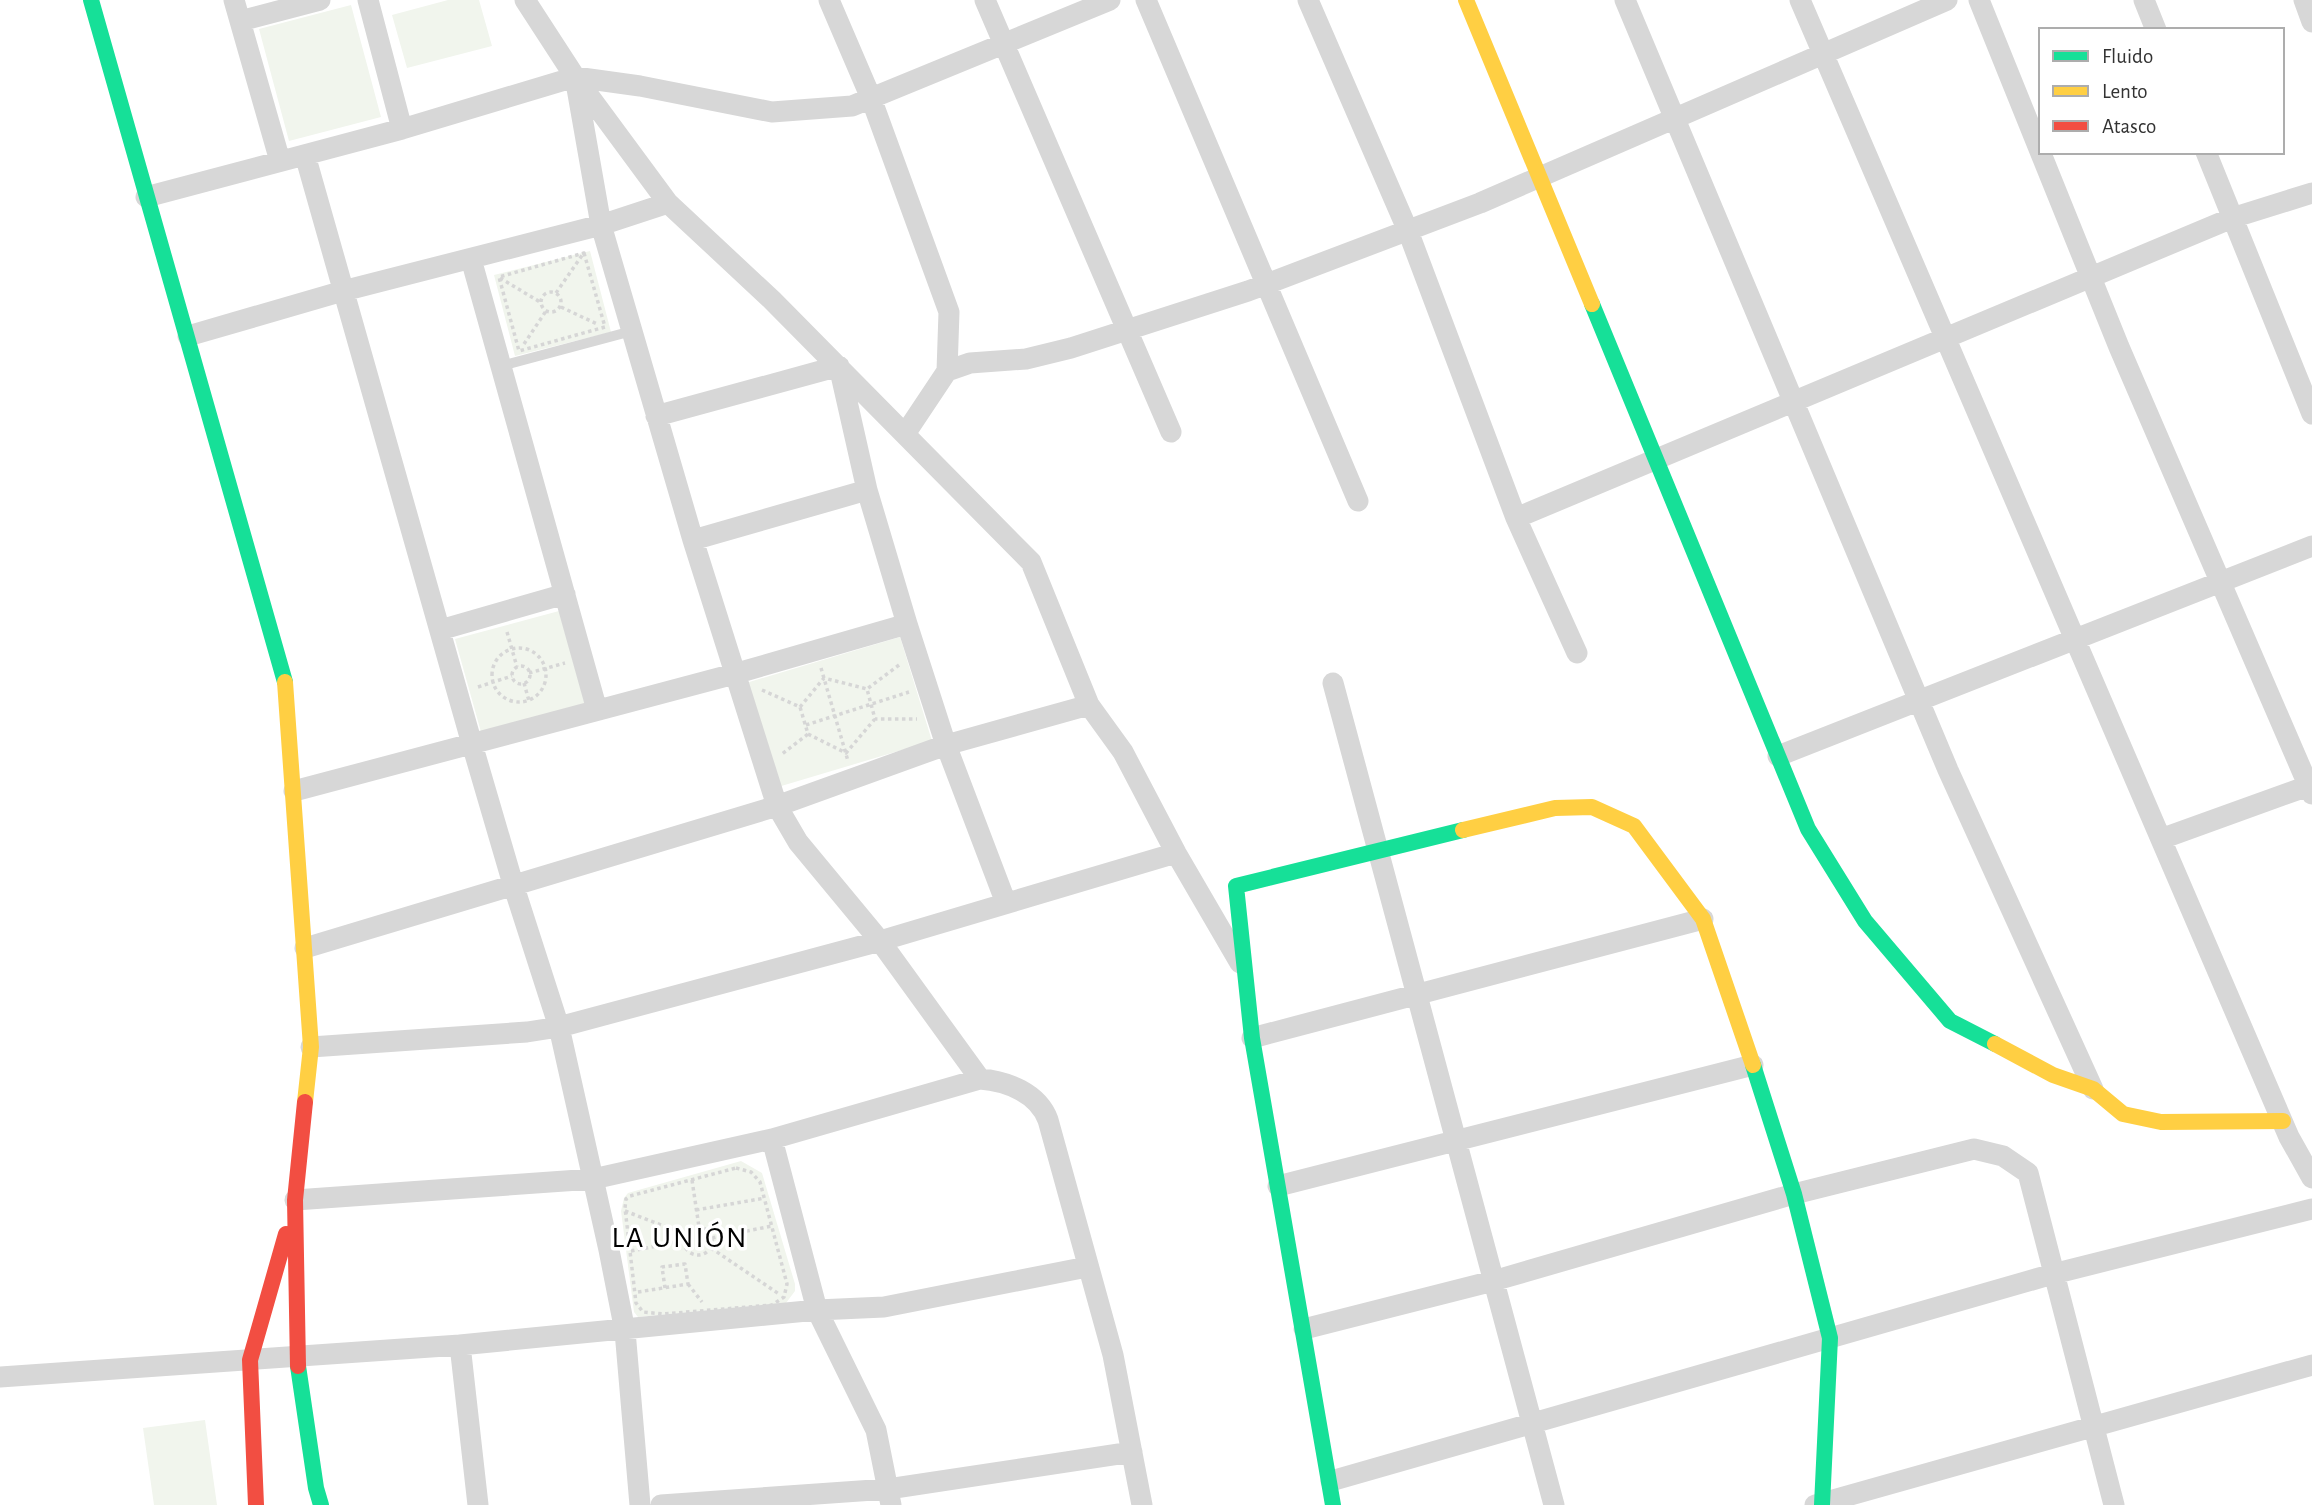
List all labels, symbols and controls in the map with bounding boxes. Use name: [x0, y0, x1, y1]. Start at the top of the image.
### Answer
legend: [2039, 28, 2284, 154]
text: Fluido: [2102, 46, 2153, 67]
text: Lento: [2102, 81, 2148, 102]
text: Atasco: [2102, 116, 2156, 137]
district label: LA UNIÓN: [611, 1221, 749, 1253]

